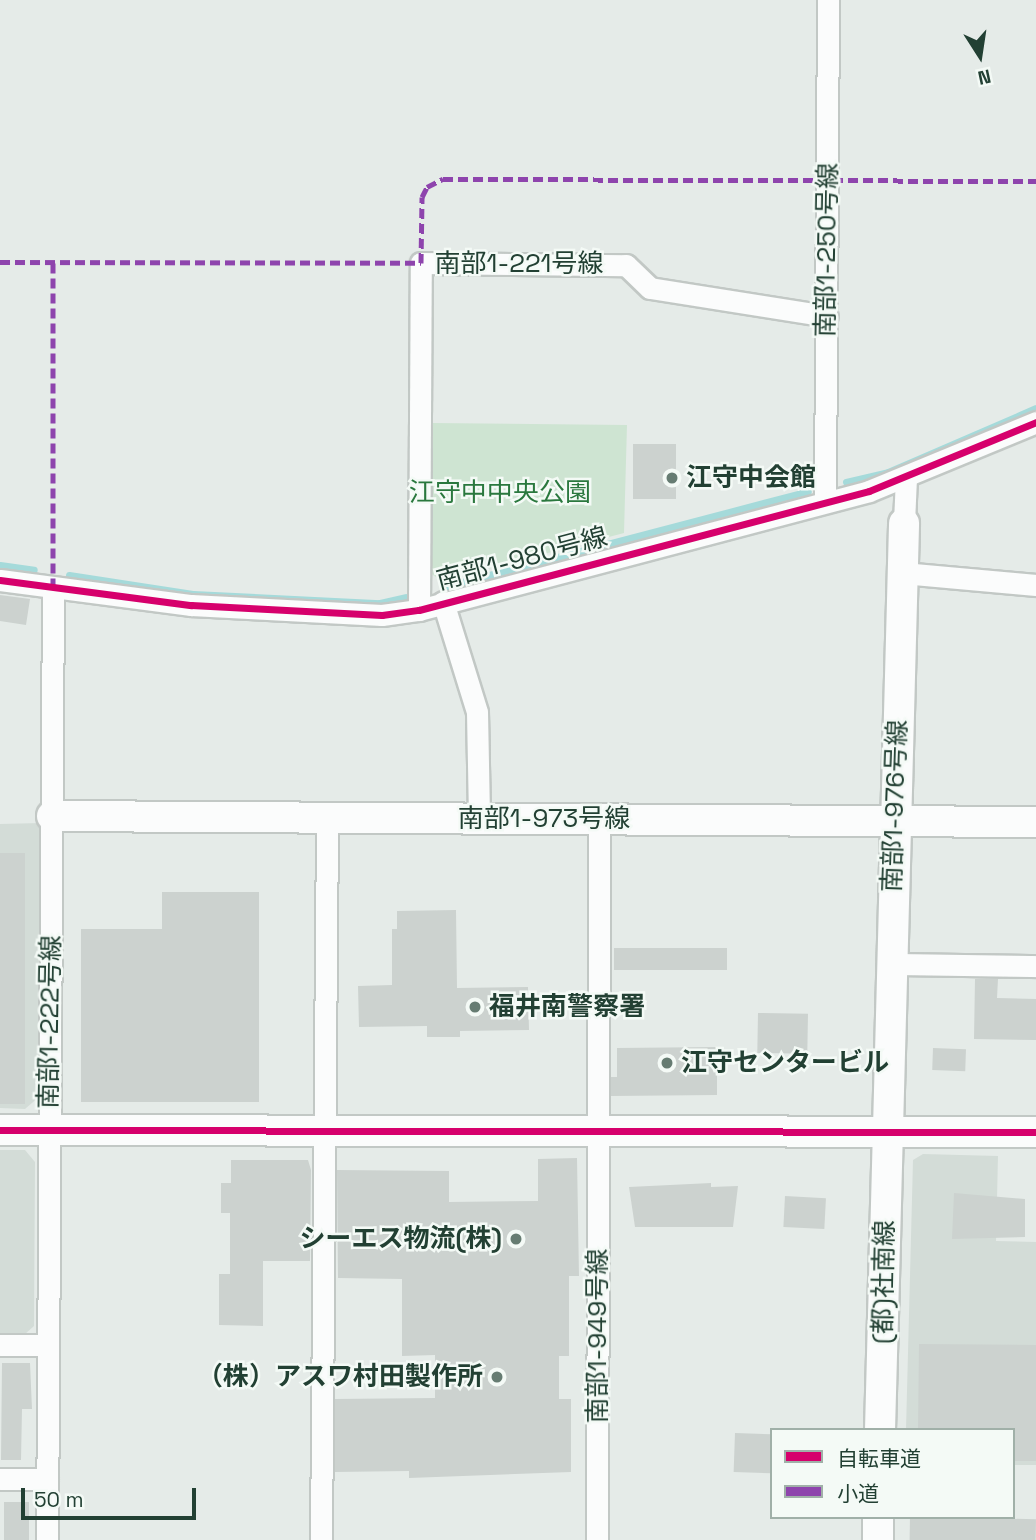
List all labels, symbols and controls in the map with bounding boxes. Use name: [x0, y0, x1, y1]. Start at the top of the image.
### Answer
north arrow: [945, 21, 1015, 91]
text: N: [976, 63, 993, 91]
street label: 南部1-250号線: [810, 162, 844, 338]
street label: 南部1-221号線: [435, 248, 603, 280]
place label: 江守中会館: [686, 462, 816, 494]
marker: 江守中会館: [664, 470, 680, 486]
park label: 江守中中央公園: [409, 477, 591, 509]
street label: 南部1-980号線: [433, 521, 611, 597]
street label: 南部1-976号線: [876, 719, 914, 893]
street label: 南部1-973号線: [458, 803, 630, 835]
street label: 南部1-222号線: [33, 935, 67, 1109]
place label: 福井南警察署: [489, 991, 645, 1023]
marker: 福井南警察署: [467, 999, 483, 1015]
place label: 江守センタービル: [681, 1047, 889, 1079]
marker: 江守センタービル: [659, 1055, 675, 1071]
street label: (都)社南線: [867, 1220, 901, 1344]
place label: シーエス物流(株): [300, 1223, 502, 1255]
marker: シーエス物流(株): [508, 1231, 524, 1247]
street label: 南部1-949号線: [582, 1249, 614, 1423]
place label: （株）アスワ村田製作所: [197, 1361, 483, 1393]
marker: （株）アスワ村田製作所: [489, 1369, 505, 1385]
legend: [770, 1428, 1015, 1519]
text: 自転車道: [837, 1445, 921, 1472]
scale bar: [24, 1474, 200, 1518]
text: 小道: [837, 1480, 879, 1507]
text: 50 m: [34, 1486, 84, 1513]

